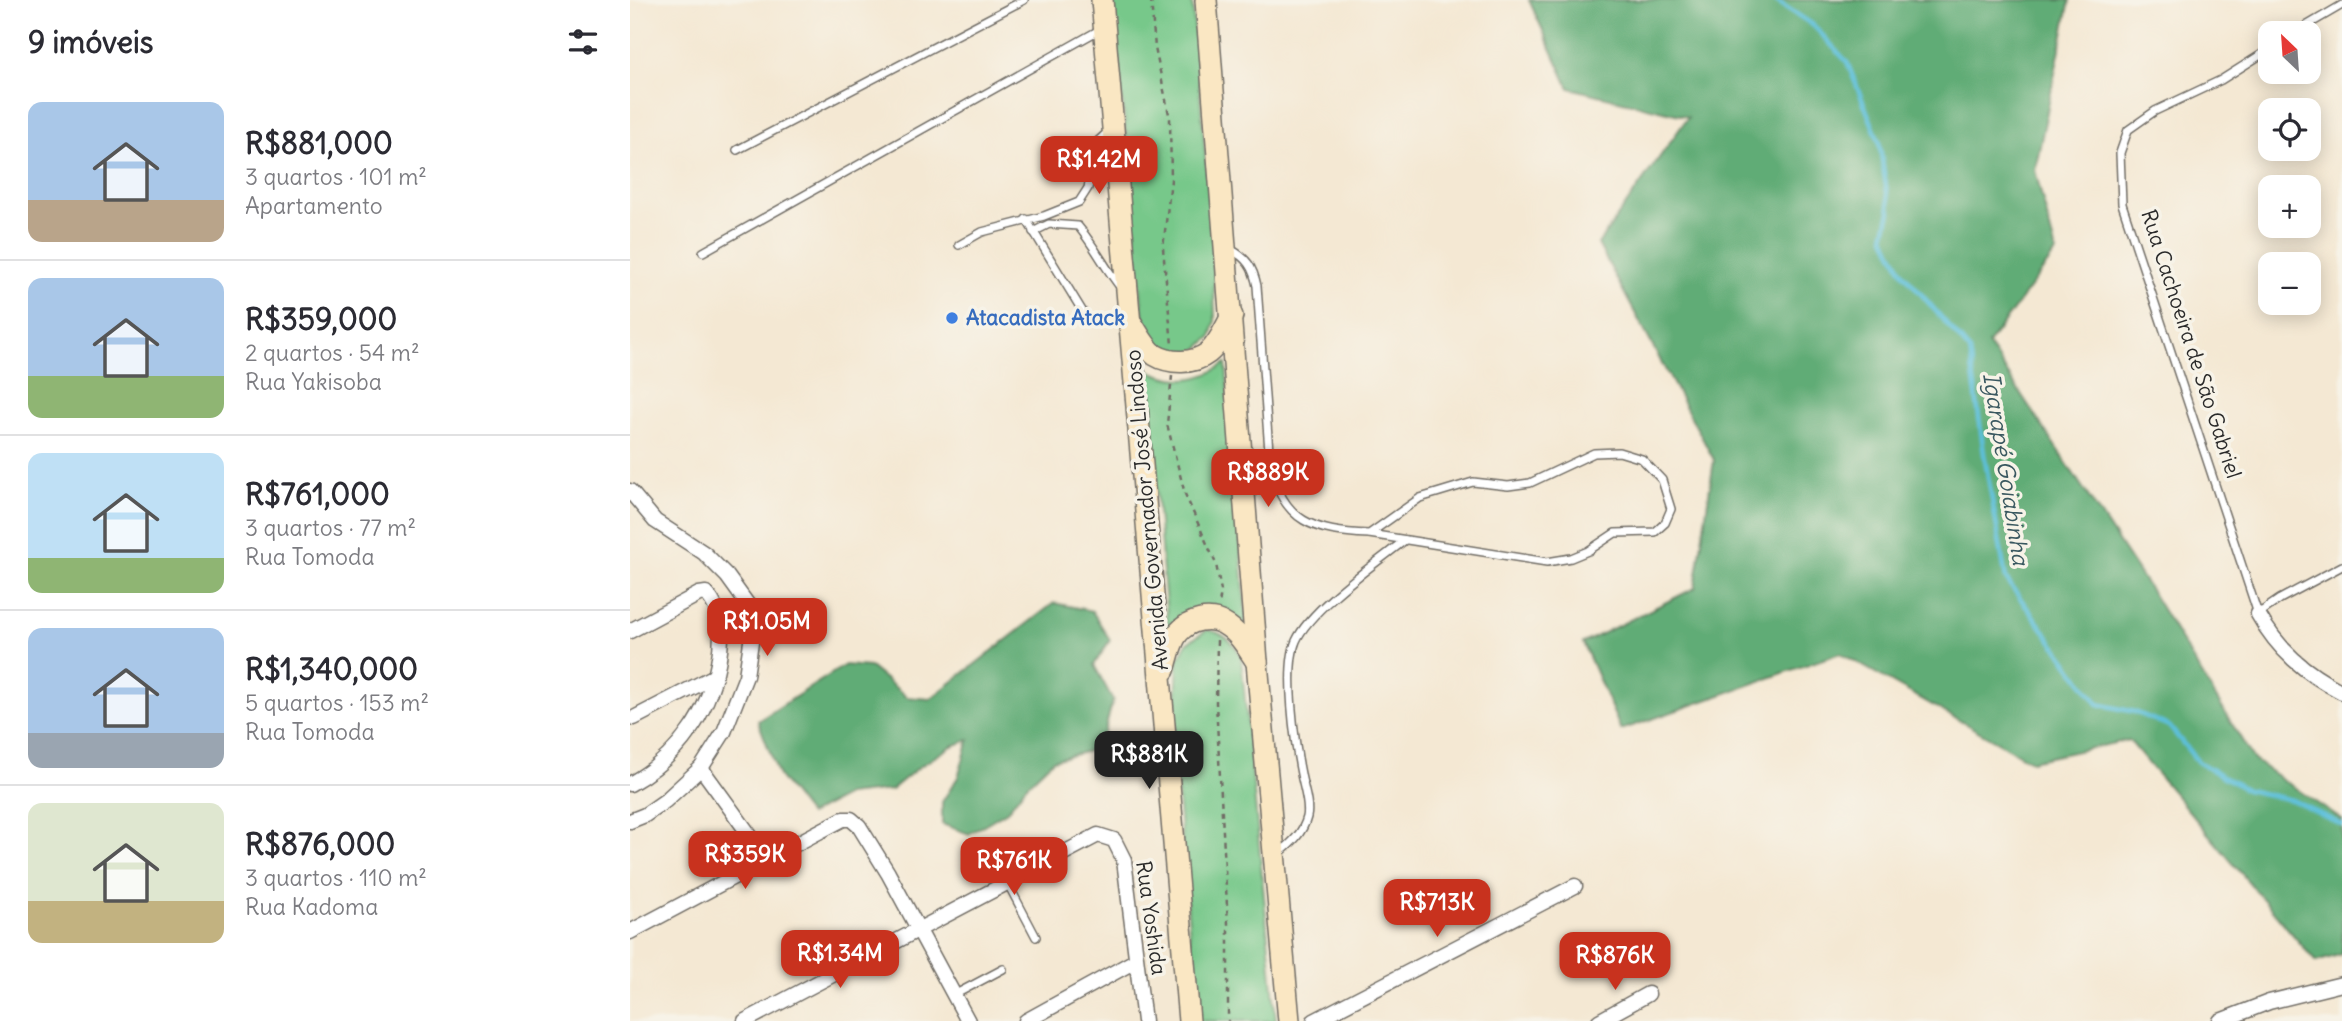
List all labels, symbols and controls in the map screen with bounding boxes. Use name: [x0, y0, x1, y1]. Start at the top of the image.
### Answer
north arrow: [2258, 21, 2320, 84]
map controls: [2258, 21, 2321, 315]
text: 9 imóveis: [28, 23, 153, 61]
icon: filters: [564, 23, 602, 61]
button: locate: [2258, 98, 2321, 161]
text: R$881,000: [245, 124, 393, 162]
icon: home: [84, 130, 168, 214]
pin: R$1.42M: [1034, 136, 1164, 196]
text: R$1.42M: [1056, 144, 1142, 173]
text: 3 quartos · 101 m²: [245, 162, 427, 191]
button: +: [2258, 175, 2321, 238]
text: Apartamento: [245, 191, 383, 220]
street label: Rua Cachoeira de São Gabriel: [2135, 206, 2248, 482]
button: −: [2258, 252, 2321, 315]
text: R$359,000: [245, 300, 397, 338]
place label: Atacadista Atack: [966, 304, 1125, 331]
icon: home: [84, 306, 168, 390]
marker: Atacadista Atack: [944, 310, 960, 326]
text: 2 quartos · 54 m²: [245, 338, 420, 367]
street label: Avenida Governador José Lindoso: [1119, 348, 1174, 672]
text: Rua Yakisoba: [245, 367, 382, 396]
water label: Igarapé Goiabinha: [1977, 371, 2036, 569]
pin: R$889K: [1211, 449, 1325, 509]
text: R$889K: [1227, 457, 1309, 486]
text: R$761,000: [245, 475, 390, 513]
icon: home: [84, 481, 168, 565]
text: 3 quartos · 77 m²: [245, 513, 416, 542]
text: Rua Tomoda: [245, 542, 375, 571]
pin: R$1.05M: [702, 598, 832, 658]
text: R$1.05M: [723, 606, 811, 635]
text: R$1,340,000: [245, 650, 418, 688]
icon: home: [84, 656, 168, 740]
text: 5 quartos · 153 m²: [245, 688, 429, 717]
text: Rua Tomoda: [245, 717, 375, 746]
pin: R$881K: [1092, 732, 1206, 791]
text: R$881K: [1110, 739, 1188, 768]
text: R$876,000: [245, 825, 395, 863]
icon: home: [84, 831, 168, 915]
pin: R$359K: [688, 832, 802, 891]
pin: R$761K: [957, 838, 1071, 897]
text: R$359K: [704, 839, 786, 868]
text: R$761K: [977, 845, 1051, 874]
street label: Rua Yoshida: [1130, 859, 1173, 977]
text: 3 quartos · 110 m²: [245, 863, 427, 892]
pin: R$713K: [1380, 880, 1494, 939]
text: R$713K: [1399, 887, 1475, 916]
text: Rua Kadoma: [245, 892, 378, 921]
pin: R$1.34M: [775, 930, 905, 990]
pin: R$876K: [1558, 932, 1672, 992]
text: R$1.34M: [797, 938, 883, 967]
text: R$876K: [1575, 940, 1655, 969]

